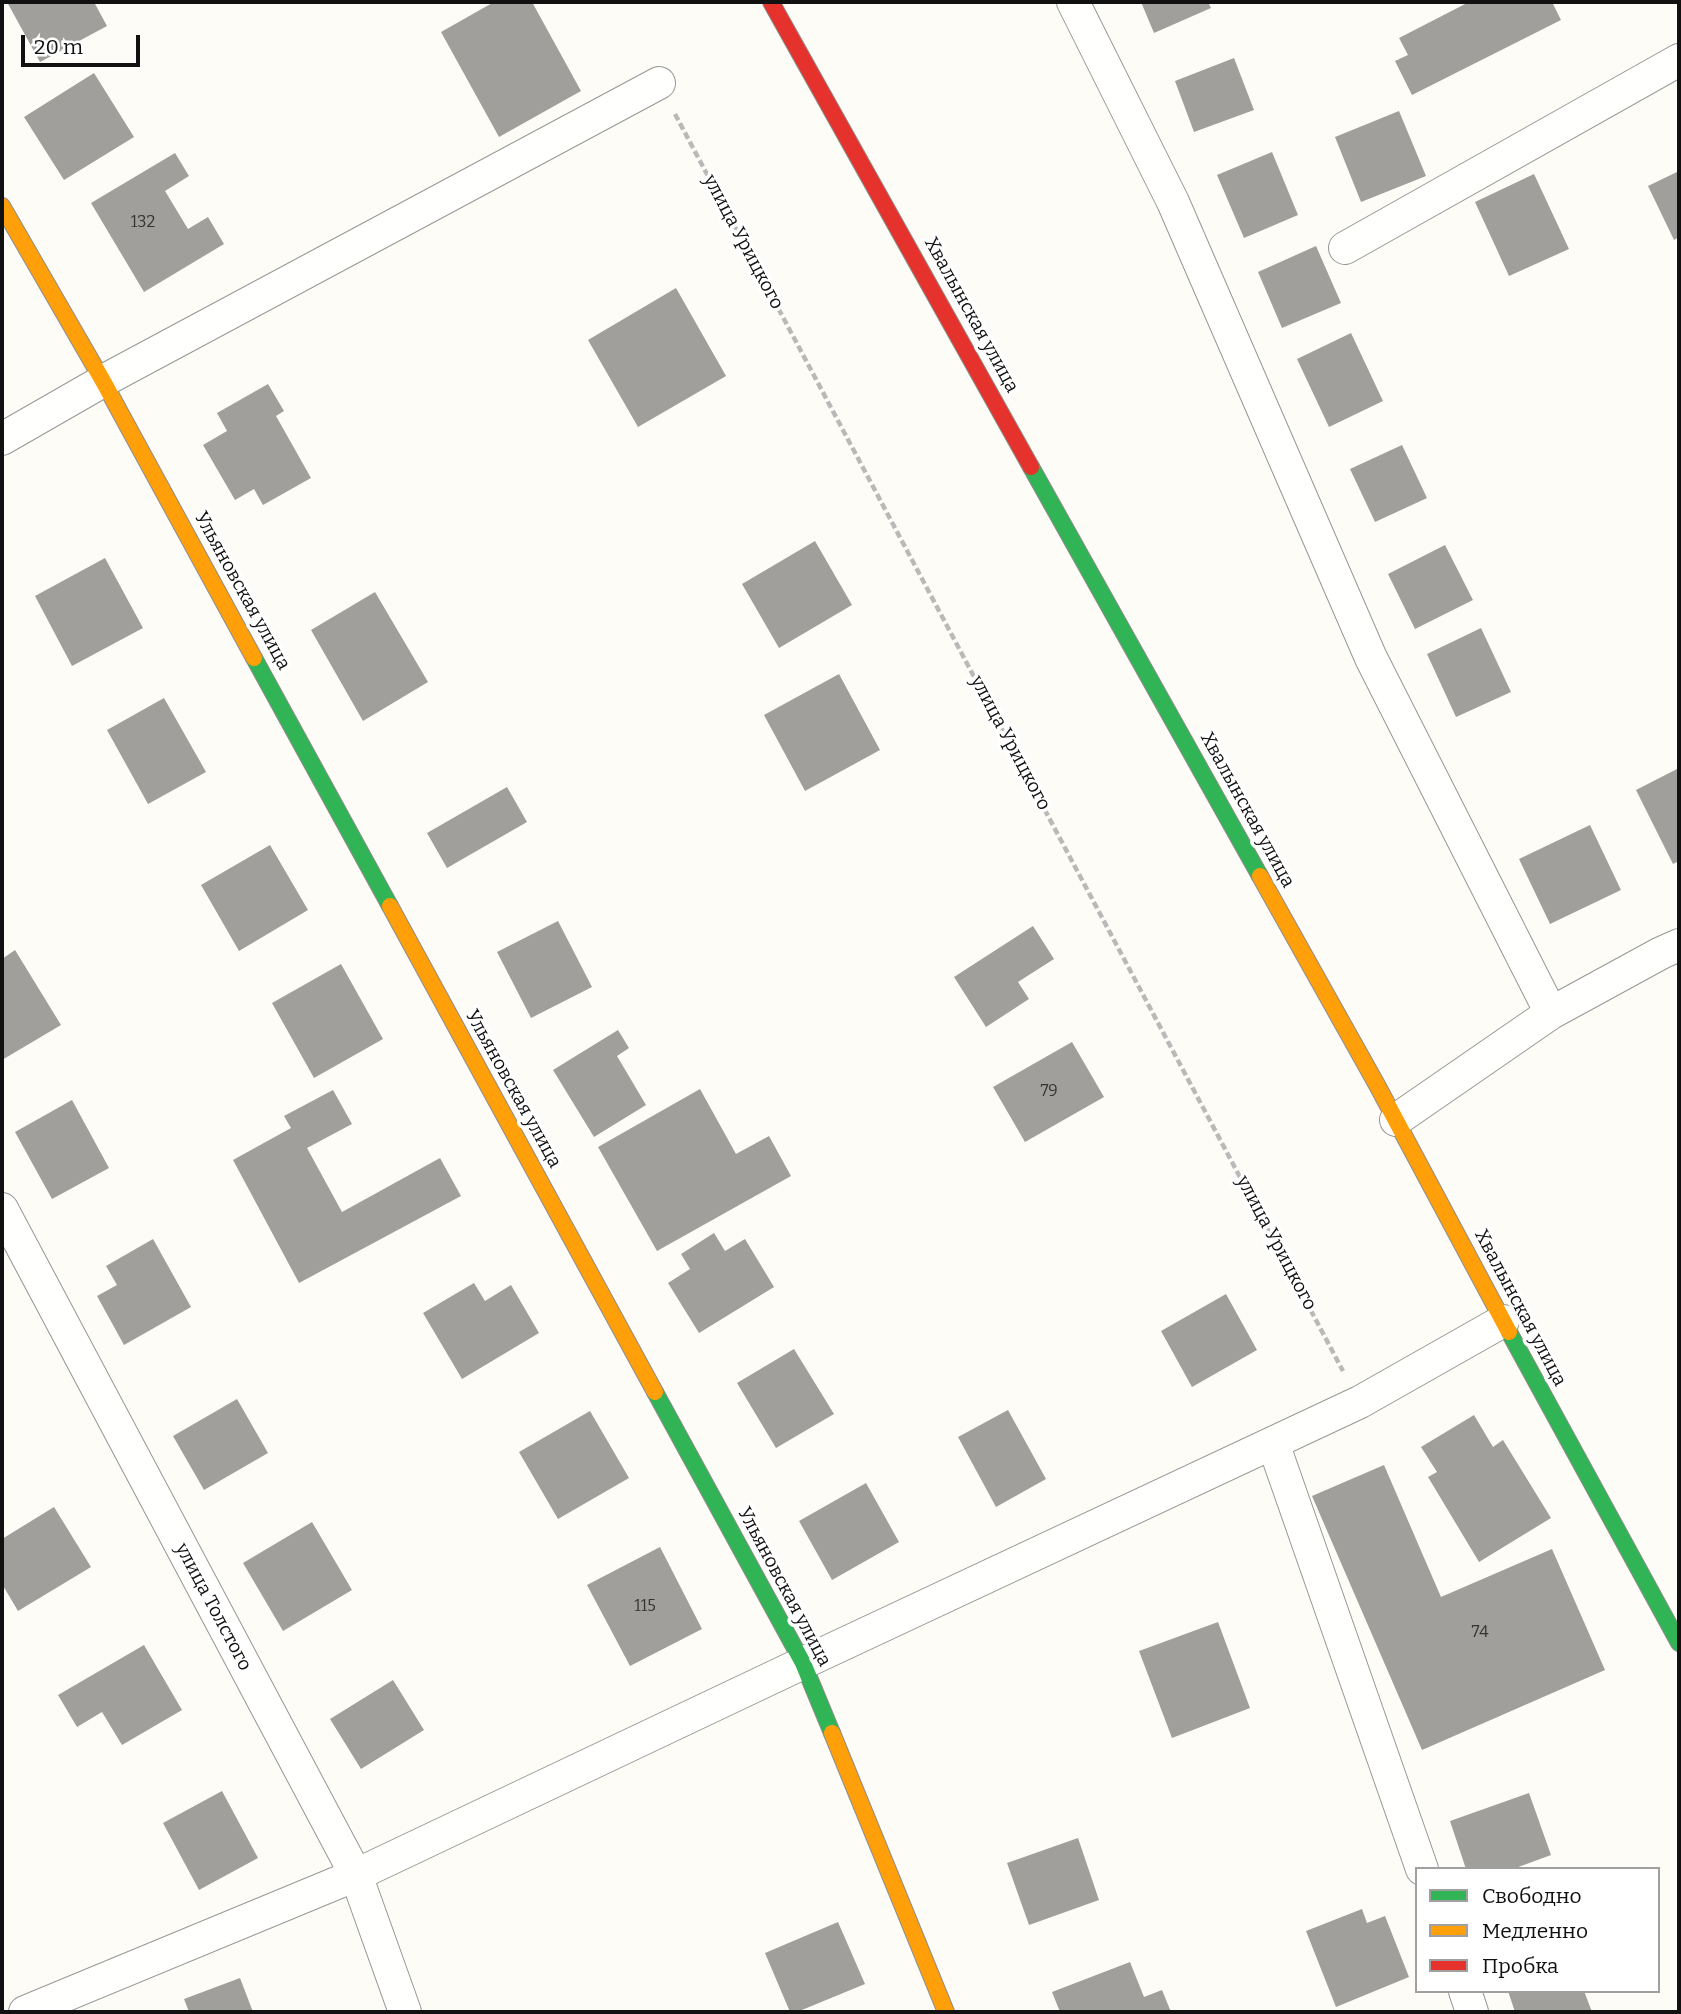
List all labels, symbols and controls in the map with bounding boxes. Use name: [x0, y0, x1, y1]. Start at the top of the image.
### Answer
scale bar: [24, 21, 144, 65]
text: 20 m: [34, 34, 83, 60]
street label: улица Урицкого: [698, 171, 788, 313]
house number: 132: [131, 213, 155, 233]
street label: Хвалынская улица: [919, 233, 1023, 397]
street label: Ульяновская улица: [189, 508, 295, 674]
street label: улица Урицкого: [965, 672, 1055, 814]
street label: Хвалынская улица: [1195, 728, 1299, 892]
street label: Ульяновская улица: [460, 1006, 566, 1172]
house number: 79: [1040, 1082, 1058, 1102]
street label: улица Урицкого: [1231, 1172, 1321, 1314]
street label: Хвалынская улица: [1469, 1226, 1571, 1390]
street label: Ульяновская улица: [732, 1503, 836, 1671]
street label: улица Толстого: [170, 1539, 256, 1675]
house number: 115: [634, 1597, 656, 1617]
house number: 74: [1471, 1623, 1489, 1643]
legend: [1415, 1867, 1660, 1993]
text: Свободно: [1482, 1883, 1582, 1909]
text: Медленно: [1482, 1918, 1588, 1944]
text: Пробка: [1482, 1953, 1559, 1979]

